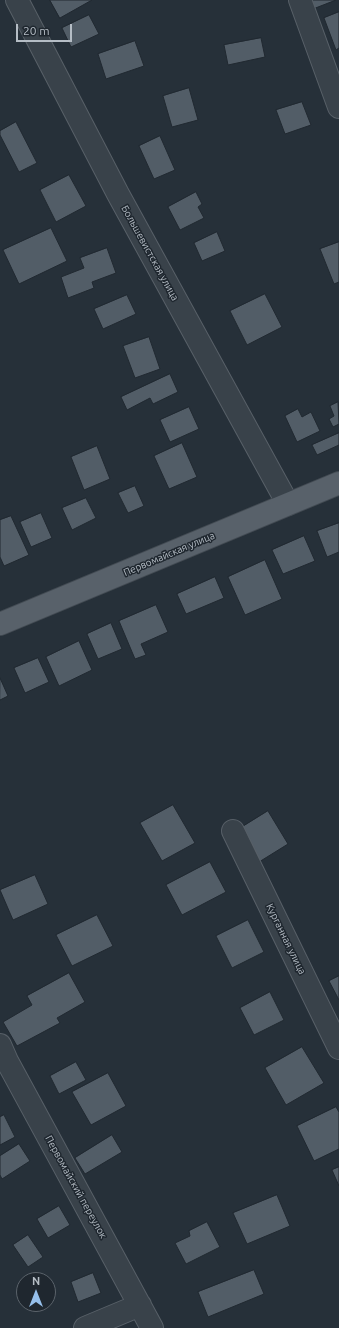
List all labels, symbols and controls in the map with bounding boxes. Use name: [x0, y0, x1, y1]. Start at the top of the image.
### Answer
scale bar: [18, 16, 74, 42]
text: 20 m: [23, 24, 50, 37]
street label: Большевистская улица: [119, 203, 181, 303]
street label: Первомайская улица: [122, 529, 216, 579]
street label: Курганная улица: [264, 902, 308, 976]
street label: Первомайский переулок: [43, 1133, 109, 1241]
north arrow: [16, 1272, 56, 1312]
text: N: [32, 1275, 40, 1287]

